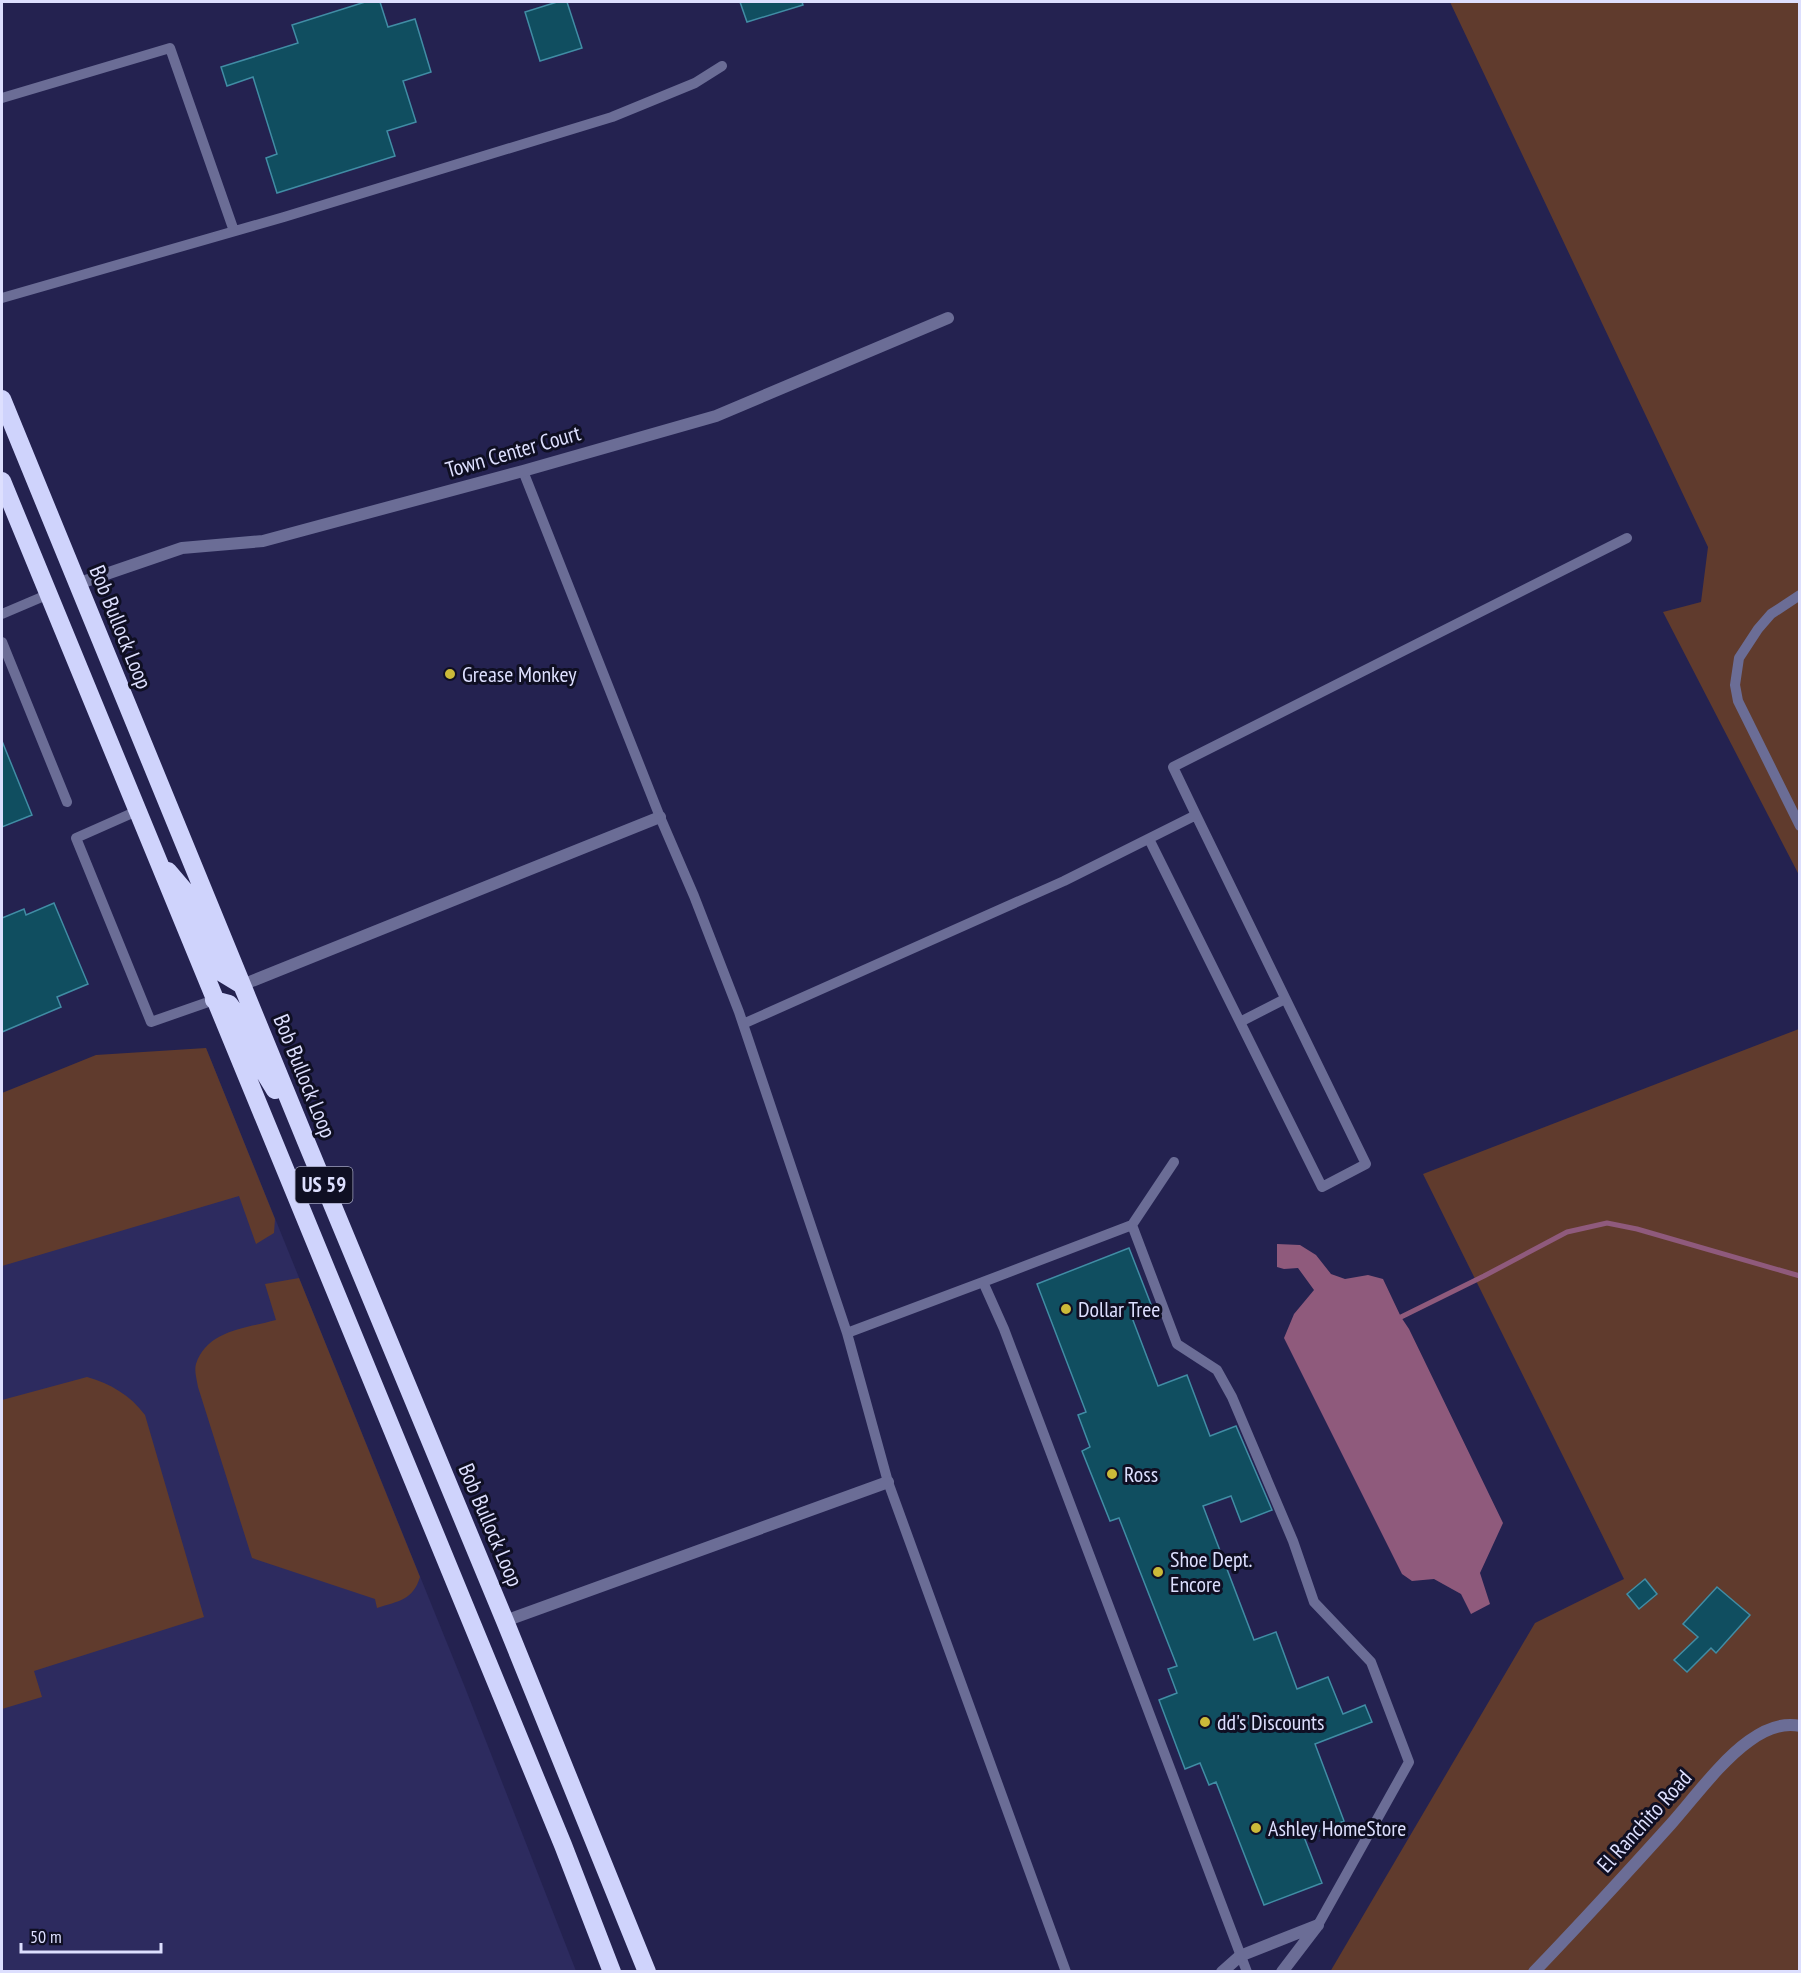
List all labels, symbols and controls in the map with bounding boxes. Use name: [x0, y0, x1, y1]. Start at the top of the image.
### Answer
street label: Town Center Court: [442, 418, 584, 484]
street label: Bob Bullock Loop: [83, 561, 159, 693]
place label: Grease Monkey: [462, 660, 577, 688]
marker: Grease Monkey: [443, 667, 457, 681]
street label: Bob Bullock Loop: [267, 1010, 343, 1142]
road number: US 59: [296, 1167, 352, 1203]
place label: Dollar Tree: [1078, 1295, 1160, 1323]
marker: Dollar Tree: [1059, 1302, 1073, 1316]
street label: Bob Bullock Loop: [453, 1459, 529, 1591]
place label: Ross: [1124, 1460, 1158, 1488]
marker: Ross: [1105, 1467, 1119, 1481]
place label: Shoe Dept. Encore: [1170, 1545, 1253, 1598]
marker: Shoe Dept. Encore: [1151, 1565, 1165, 1579]
place label: dd's Discounts: [1217, 1708, 1324, 1736]
marker: dd's Discounts: [1198, 1715, 1212, 1729]
street label: El Ranchito Road: [1591, 1764, 1697, 1878]
place label: Ashley HomeStore: [1268, 1814, 1406, 1842]
marker: Ashley HomeStore: [1249, 1821, 1263, 1835]
scale bar: [21, 1916, 160, 1954]
text: 50 m: [30, 1925, 62, 1948]

